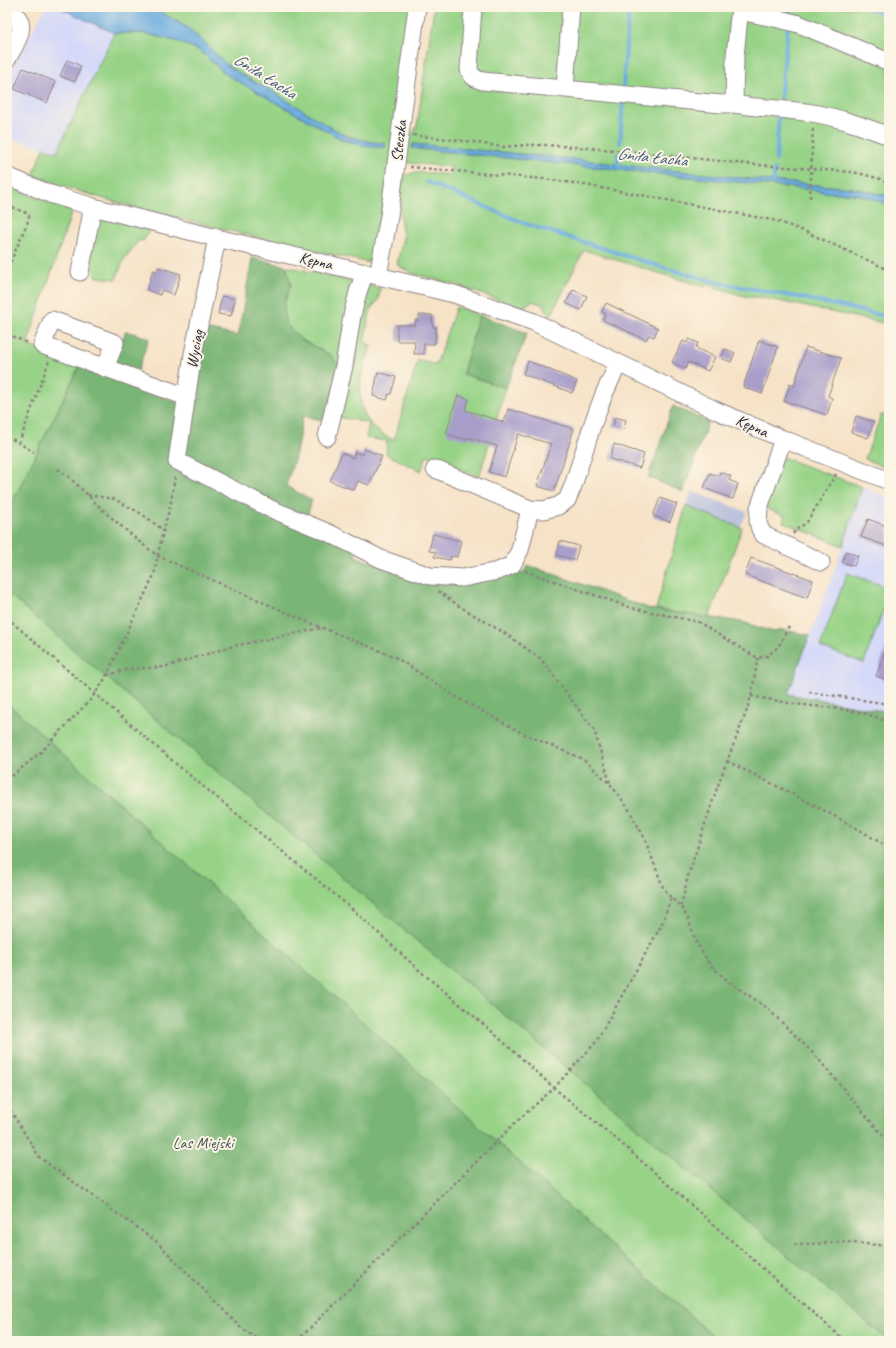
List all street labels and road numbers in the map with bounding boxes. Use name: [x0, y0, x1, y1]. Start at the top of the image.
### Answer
street label: Steczka: [387, 118, 412, 163]
street label: Kępna: [297, 247, 336, 275]
street label: Wyciąg: [182, 327, 208, 370]
street label: Kępna: [733, 410, 772, 442]

